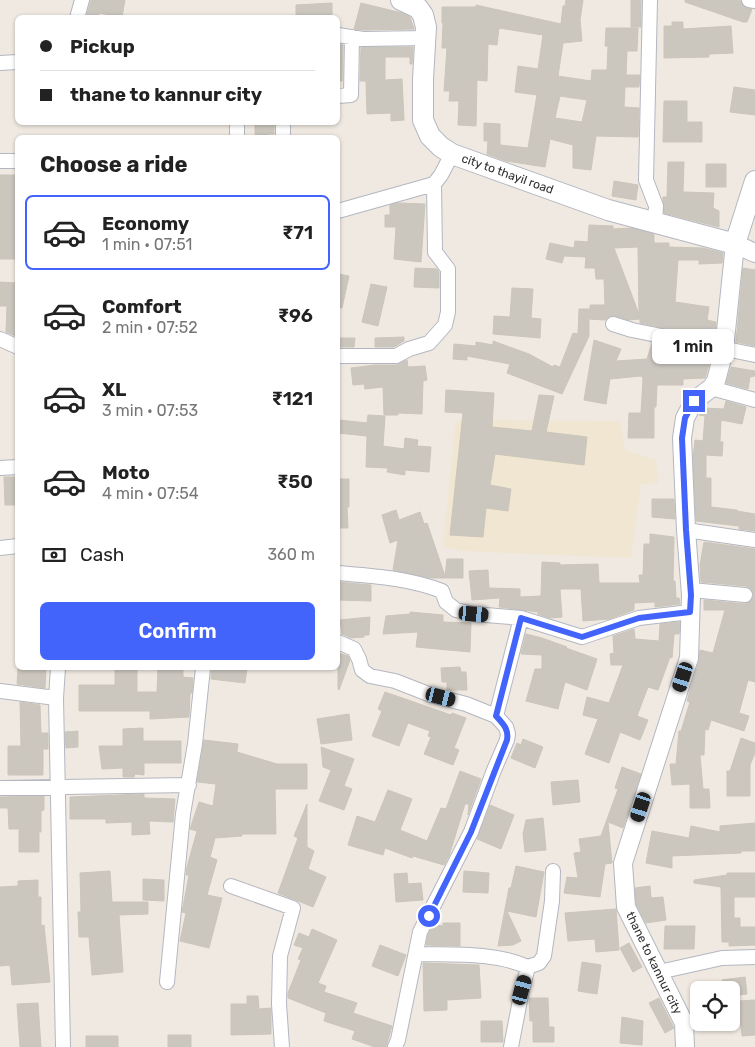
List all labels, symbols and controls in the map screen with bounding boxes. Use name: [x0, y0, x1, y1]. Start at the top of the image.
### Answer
text: Pickup: [70, 35, 135, 58]
text: thane to kannur city: [70, 83, 262, 106]
text: Choose a ride: [40, 151, 187, 178]
street label: city to thayil road: [460, 151, 555, 197]
icon: car: [42, 210, 87, 255]
text: Economy: [102, 212, 189, 235]
text: ₹71: [282, 221, 313, 244]
text: 1 min · 07:51: [102, 235, 192, 254]
icon: car: [42, 293, 87, 338]
text: Comfort: [102, 295, 182, 318]
text: ₹96: [278, 304, 313, 327]
text: 2 min · 07:52: [102, 318, 198, 337]
callout: 1 min: [653, 328, 735, 364]
text: 1 min: [673, 337, 713, 356]
icon: car: [42, 376, 87, 421]
text: XL: [102, 378, 126, 401]
text: ₹121: [271, 387, 313, 410]
route end: [683, 390, 705, 412]
text: 3 min · 07:53: [102, 401, 198, 420]
icon: car: [42, 459, 87, 504]
text: Moto: [102, 461, 150, 484]
text: ₹50: [277, 470, 313, 493]
text: 4 min · 07:54: [102, 484, 199, 503]
icon: cash: [40, 541, 68, 569]
text: Cash: [80, 543, 124, 566]
text: 360 m: [267, 545, 315, 564]
button: Confirm: [40, 602, 315, 660]
car: [458, 605, 489, 623]
car: [671, 660, 694, 694]
car: [424, 686, 457, 708]
car: [629, 790, 652, 824]
route start: [418, 905, 440, 927]
street label: thane to kannur city: [623, 909, 685, 1017]
car: [510, 974, 533, 1006]
map controls: [690, 981, 740, 1031]
button: locate: [690, 981, 740, 1031]

